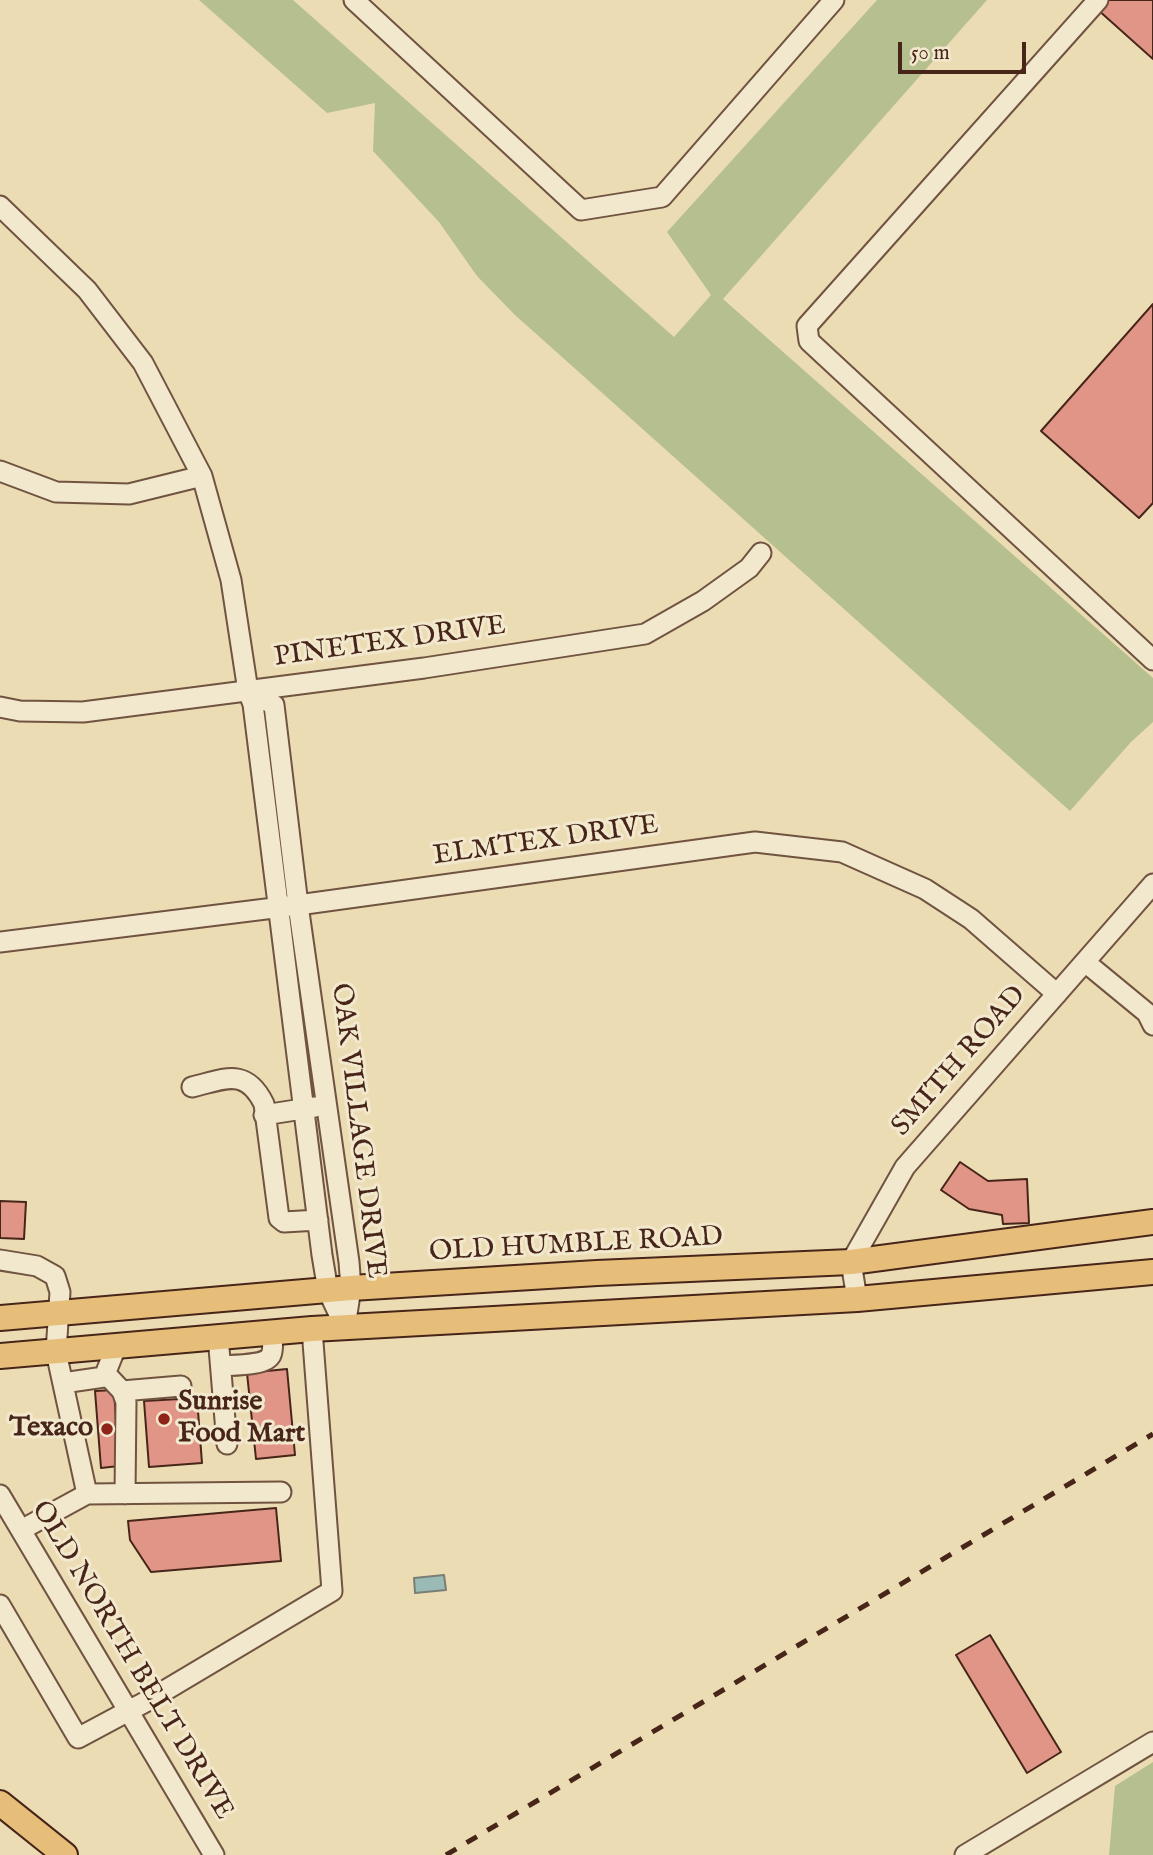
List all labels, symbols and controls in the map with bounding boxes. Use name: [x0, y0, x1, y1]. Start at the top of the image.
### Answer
scale bar: [901, 28, 1029, 72]
text: 50 m: [911, 40, 950, 67]
street label: PINETEX DRIVE: [272, 610, 508, 676]
street label: ELMTEX DRIVE: [431, 810, 661, 874]
street label: SMITH ROAD: [886, 980, 1034, 1144]
street label: OAK VILLAGE DRIVE: [322, 981, 392, 1281]
street label: OLD HUMBLE ROAD: [428, 1222, 724, 1270]
place label: Sunrise Food Mart: [178, 1386, 305, 1452]
marker: Sunrise Food Mart: [156, 1411, 172, 1427]
place label: Texaco: [9, 1412, 93, 1446]
marker: Texaco: [99, 1421, 115, 1437]
street label: OLD NORTH BELT DRIVE: [22, 1496, 240, 1826]

